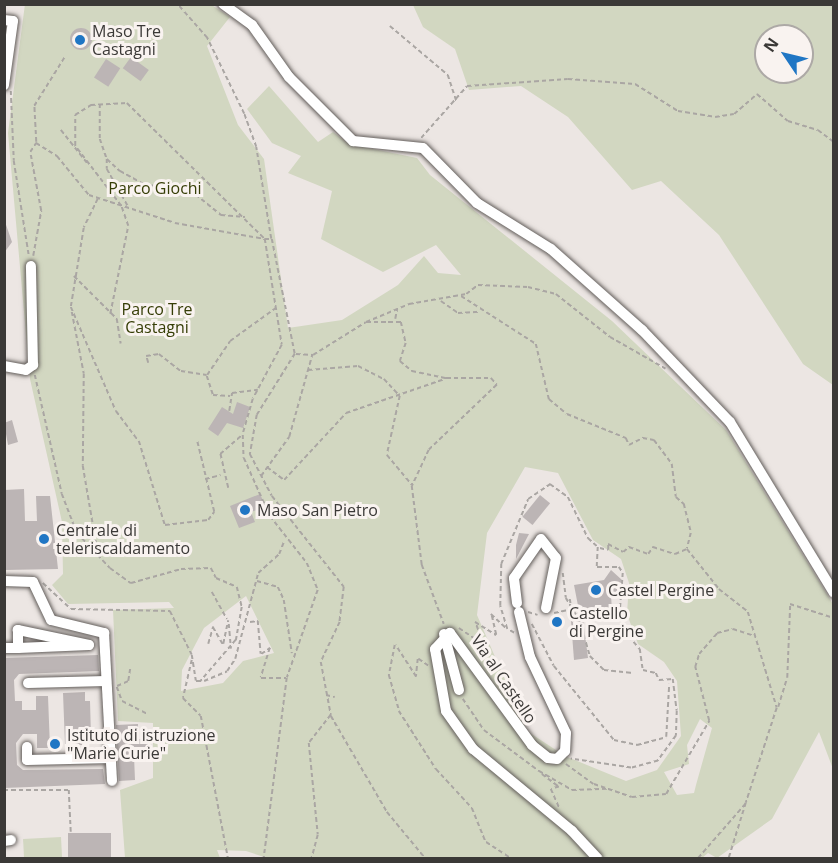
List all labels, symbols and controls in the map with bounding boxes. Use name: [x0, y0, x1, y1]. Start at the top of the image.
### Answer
place label: Maso Tre Castagni: [92, 21, 161, 59]
north arrow: [754, 24, 814, 84]
marker: Maso Tre Castagni: [73, 33, 87, 47]
text: N: [758, 33, 784, 56]
park label: Parco Giochi: [108, 178, 202, 198]
park label: Parco Tre Castagni: [122, 299, 192, 337]
place label: Maso San Pietro: [257, 500, 378, 520]
marker: Maso San Pietro: [238, 503, 252, 517]
place label: Centrale di teleriscaldamento: [56, 520, 190, 558]
marker: Centrale di teleriscaldamento: [37, 532, 51, 546]
place label: Castel Pergine: [608, 580, 714, 600]
marker: Castel Pergine: [589, 583, 603, 597]
place label: Castello di Pergine: [569, 603, 644, 641]
marker: Castello di Pergine: [550, 615, 564, 629]
street label: Via al Castello: [467, 631, 541, 727]
place label: Istituto di istruzione "Marie Curie": [67, 725, 216, 763]
marker: Istituto di istruzione "Marie Curie": [48, 737, 62, 751]

